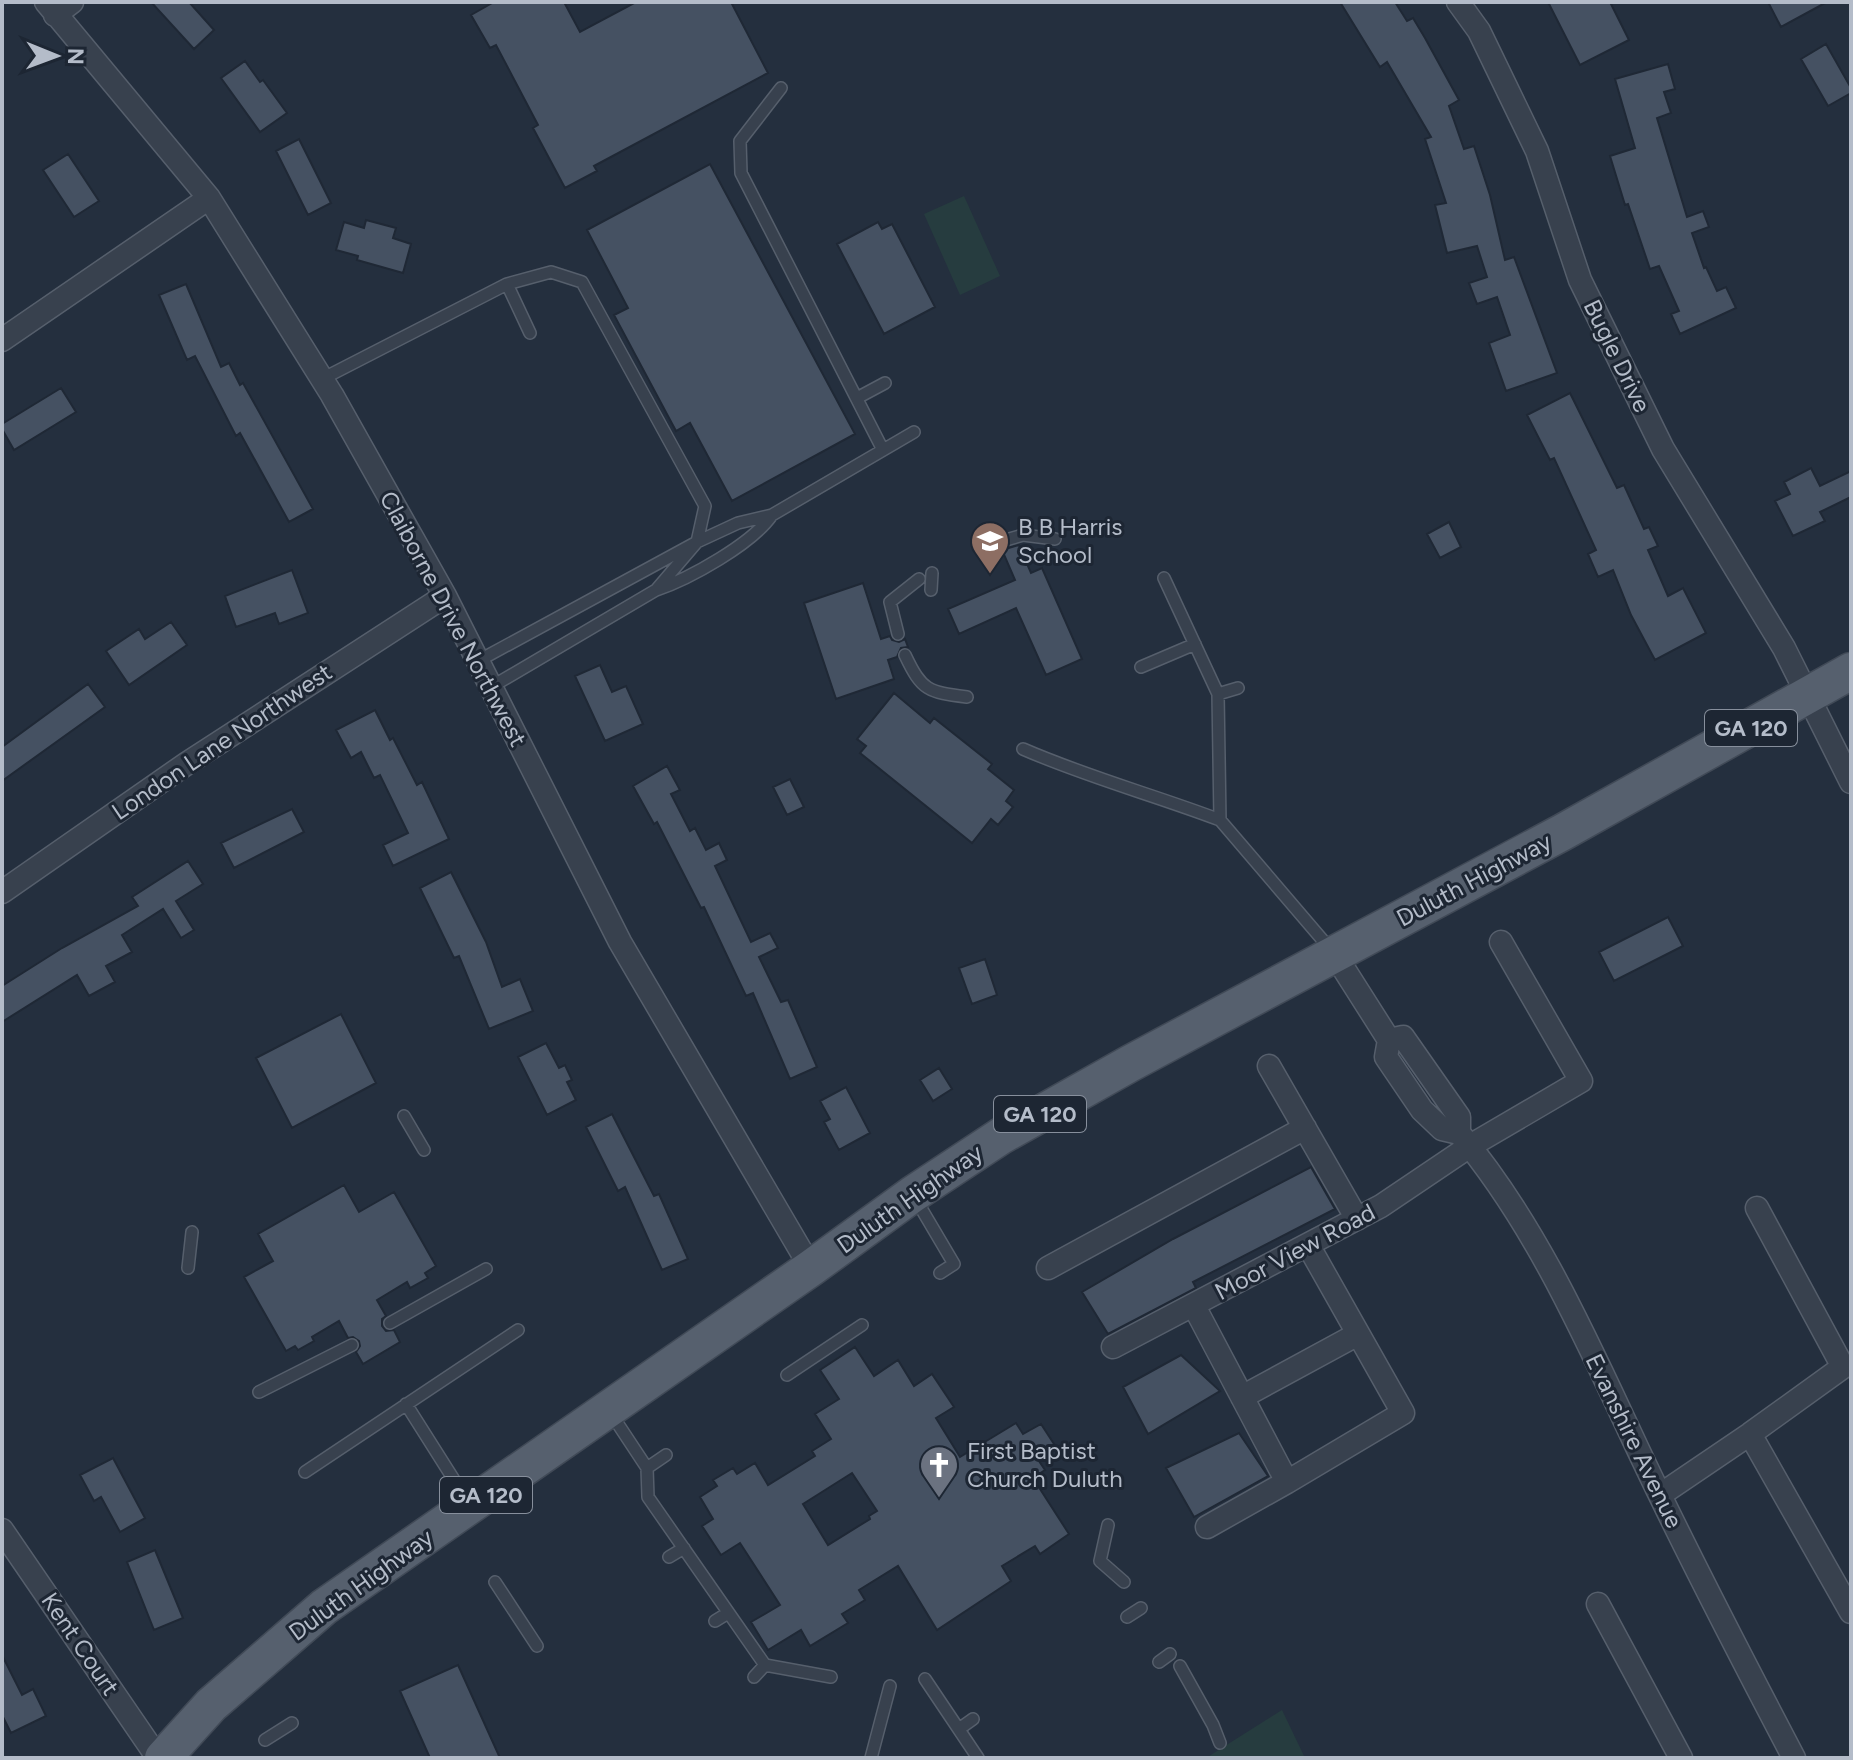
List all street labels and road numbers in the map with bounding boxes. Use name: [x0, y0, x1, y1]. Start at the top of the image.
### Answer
street label: Bugle Drive: [1578, 295, 1657, 417]
street label: Claiborne Drive Northwest: [374, 486, 533, 751]
street label: London Lane Northwest: [106, 657, 337, 826]
road number: GA 120: [1705, 710, 1797, 746]
street label: Duluth Highway: [1391, 826, 1556, 933]
road number: GA 120: [994, 1096, 1086, 1132]
street label: Duluth Highway: [831, 1137, 988, 1260]
street label: Moor View Road: [1210, 1197, 1380, 1306]
street label: Evanshire Avenue: [1580, 1349, 1689, 1533]
road number: GA 120: [440, 1477, 532, 1513]
street label: Duluth Highway: [283, 1522, 439, 1647]
street label: Kent Court: [35, 1587, 125, 1701]

